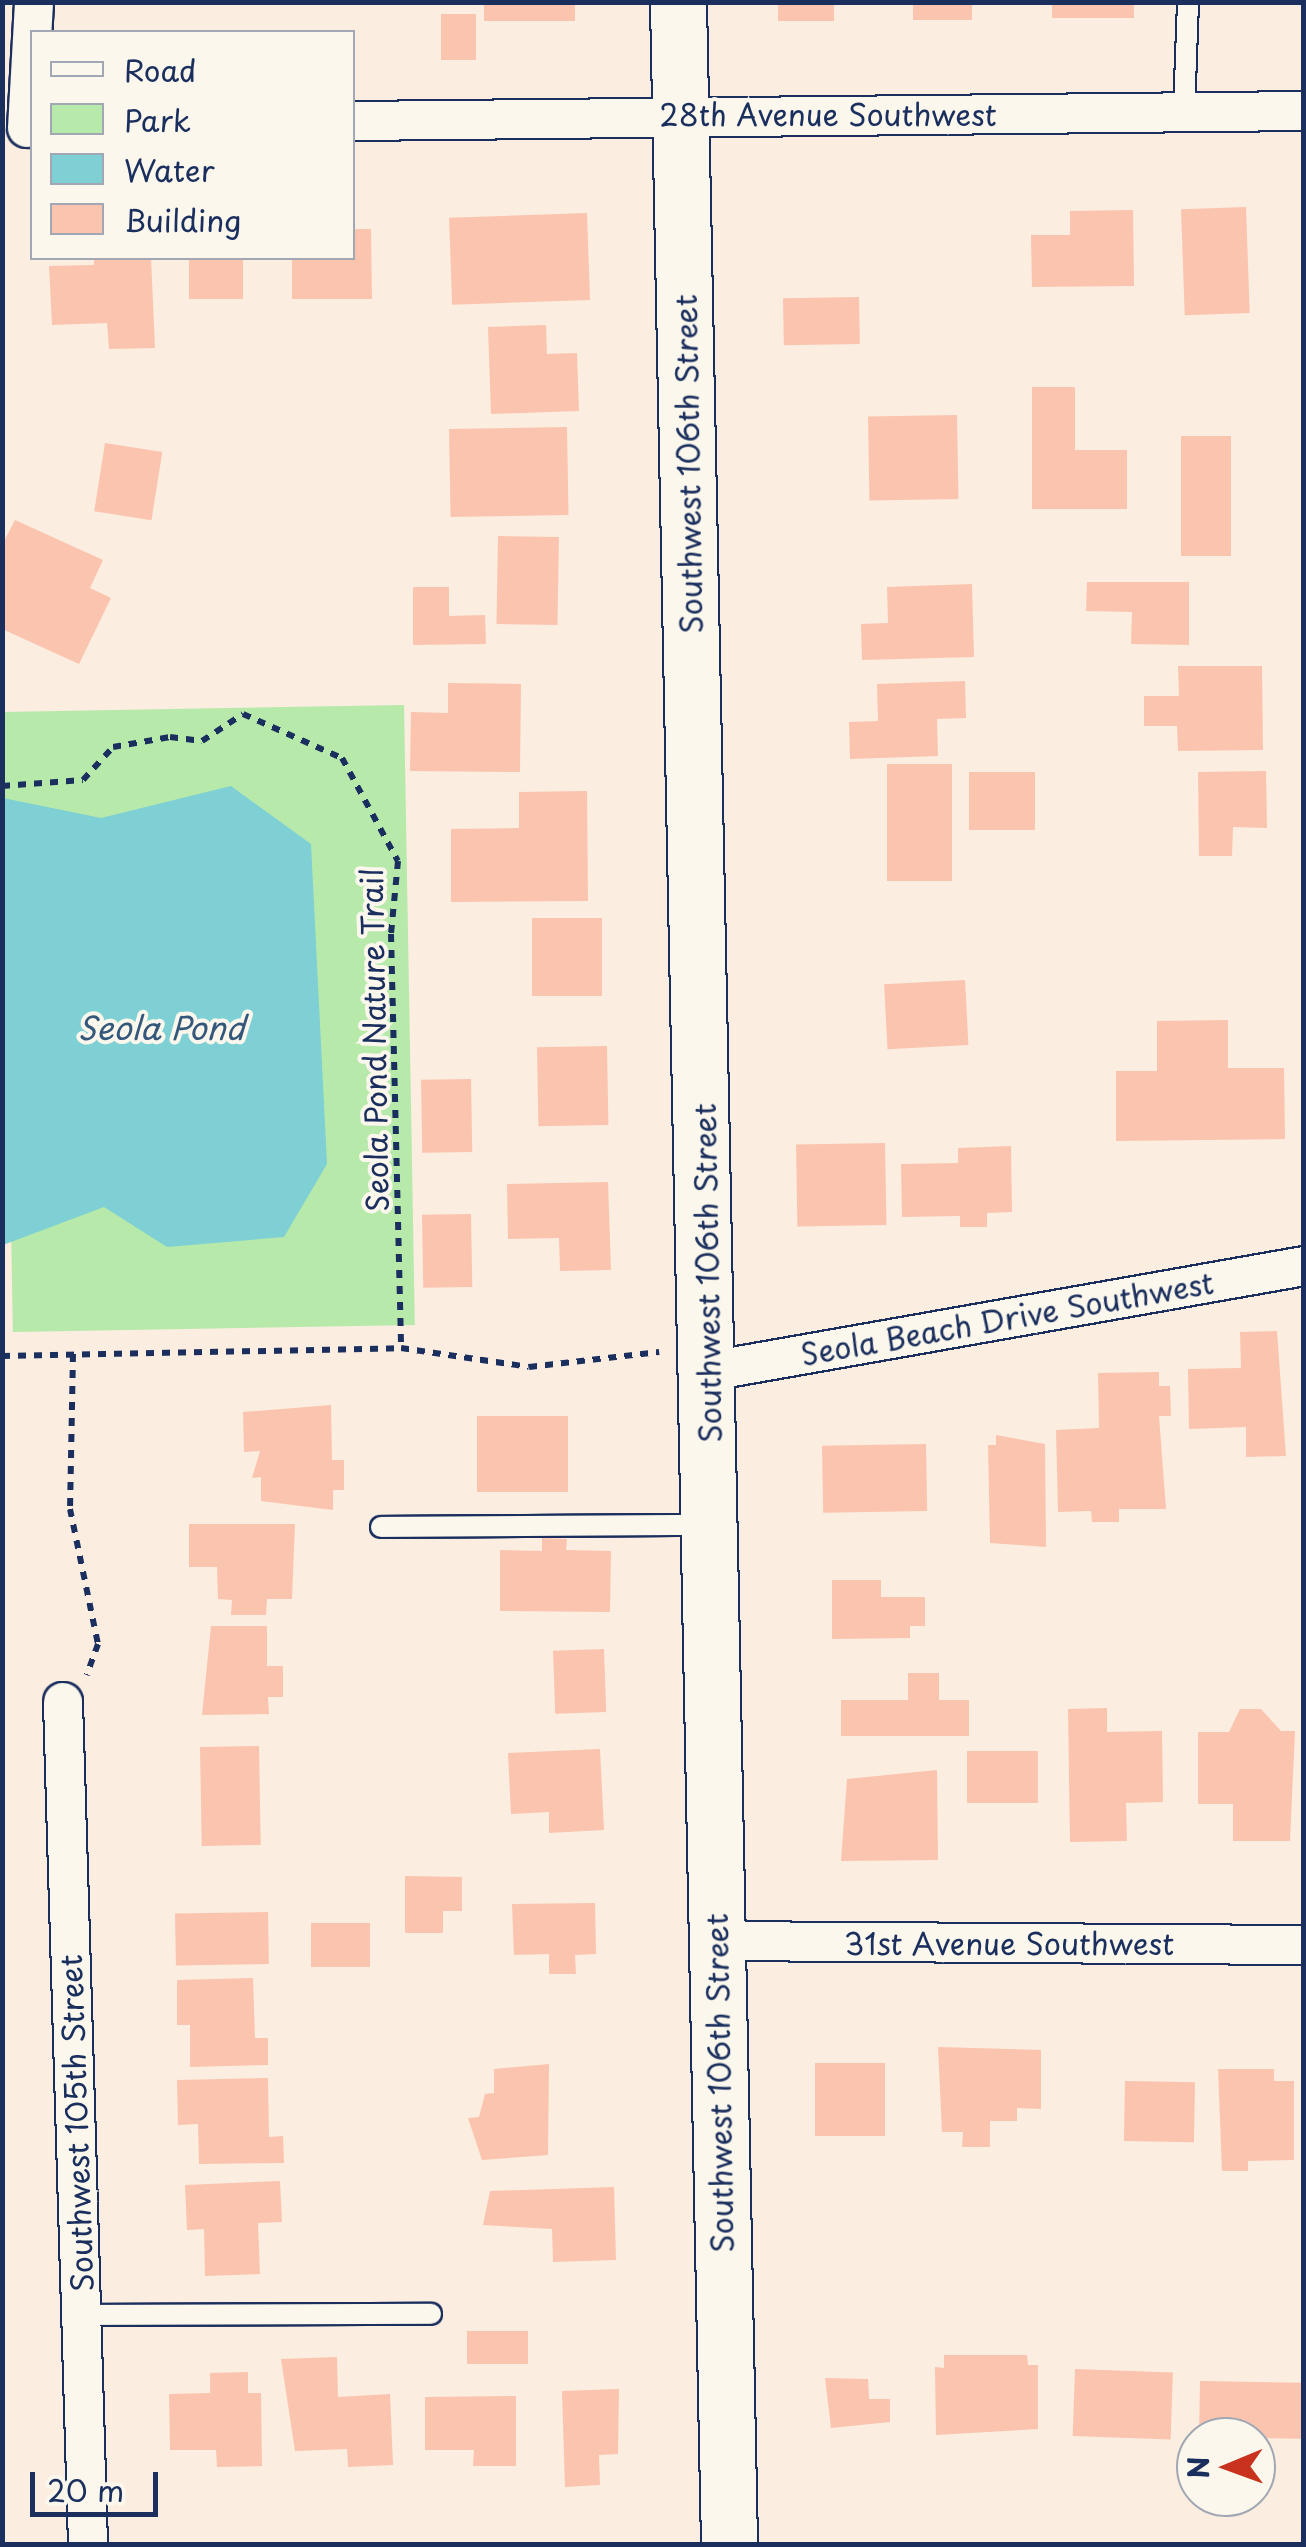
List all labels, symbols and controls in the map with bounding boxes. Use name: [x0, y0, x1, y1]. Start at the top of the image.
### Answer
legend: [30, 30, 355, 260]
text: Road: [124, 47, 197, 92]
street label: 28th Avenue Southwest: [658, 96, 998, 132]
text: Park: [124, 97, 191, 142]
text: Water: [124, 147, 215, 192]
text: Building: [124, 197, 241, 242]
street label: Southwest 106th Street: [667, 292, 709, 636]
street label: Seola Pond Nature Trail: [353, 868, 395, 1212]
water label: Seola Pond: [78, 1008, 244, 1046]
street label: Southwest 106th Street: [686, 1101, 728, 1445]
street label: Seola Beach Drive Southwest: [797, 1264, 1217, 1372]
street label: Southwest 106th Street: [698, 1911, 740, 2255]
street label: 31st Avenue Southwest: [843, 1925, 1175, 1961]
street label: Southwest 105th Street: [52, 1953, 100, 2293]
north arrow: [1176, 2417, 1276, 2517]
scale bar: [35, 2452, 162, 2514]
text: N: [1176, 2456, 1219, 2479]
text: 20 m: [47, 2467, 124, 2512]

